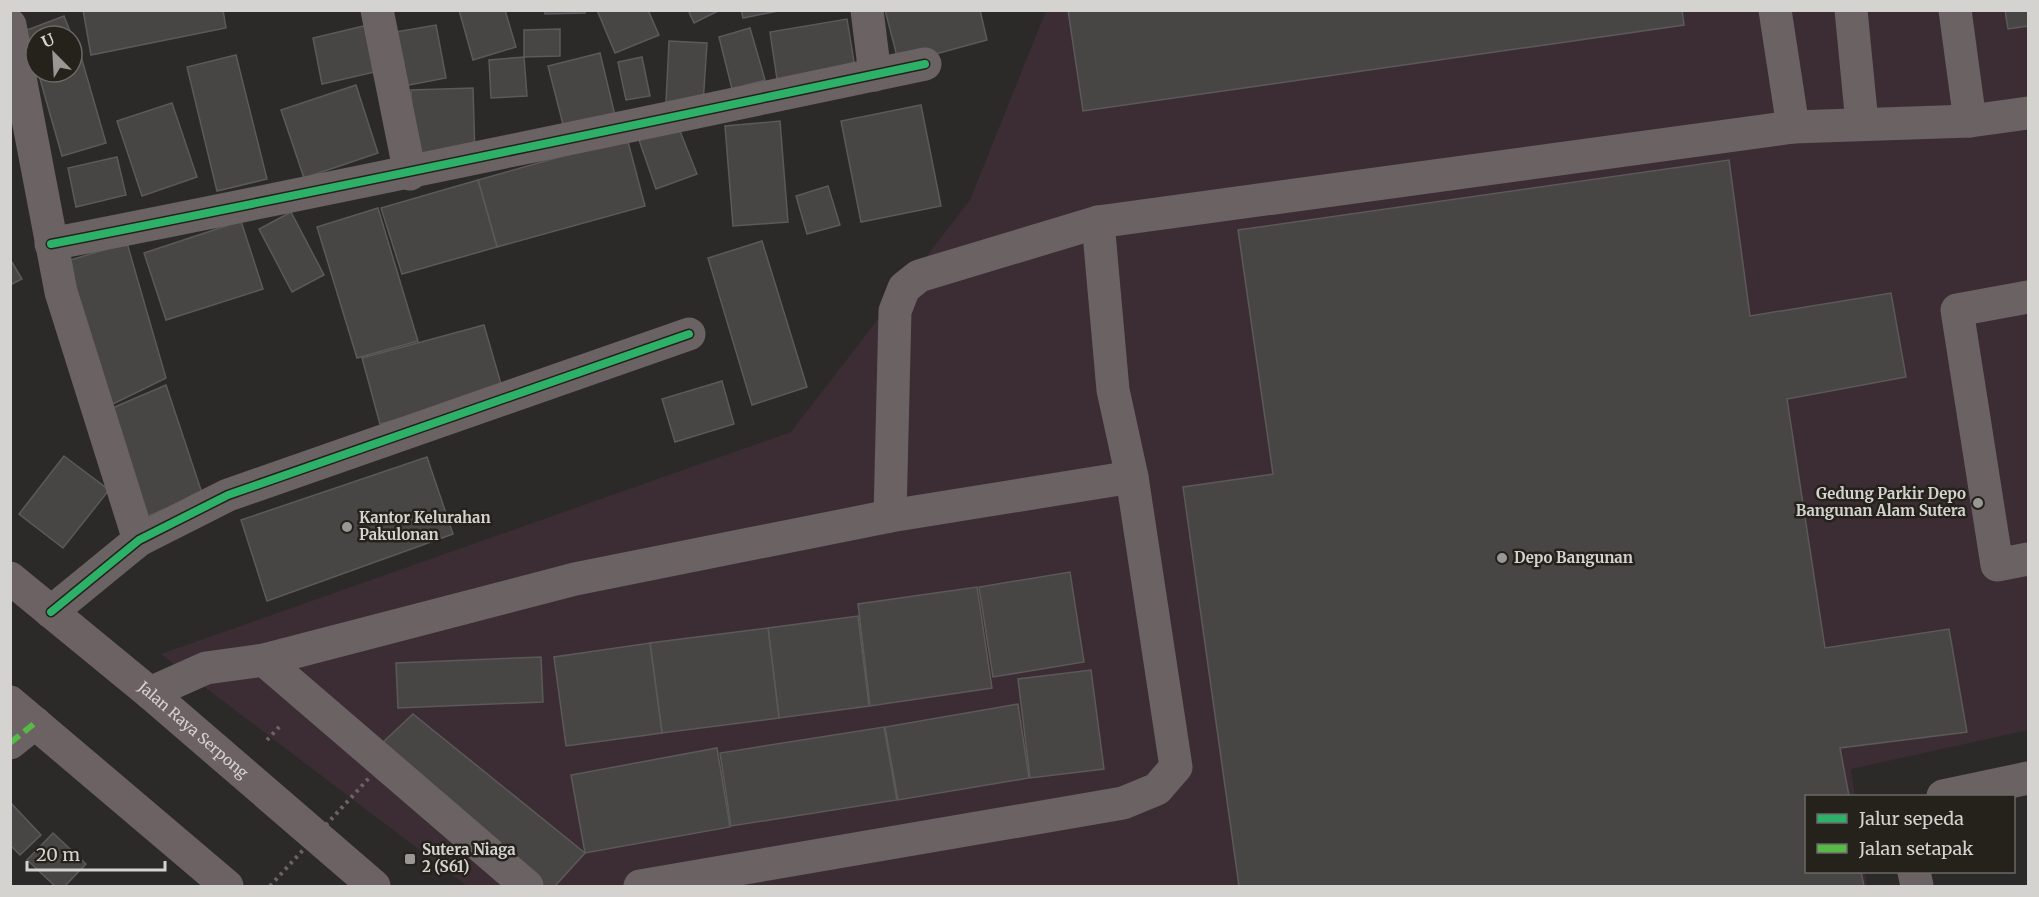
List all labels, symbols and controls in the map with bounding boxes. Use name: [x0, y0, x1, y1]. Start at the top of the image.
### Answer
north arrow: [24, 24, 84, 84]
text: U: [38, 29, 57, 52]
place label: Gedung Parkir Depo Bangunan Alam Sutera: [1796, 484, 1967, 520]
marker: Gedung Parkir Depo Bangunan Alam Sutera: [1971, 496, 1985, 510]
place label: Kantor Kelurahan Pakulonan: [359, 508, 491, 544]
marker: Kantor Kelurahan Pakulonan: [340, 520, 354, 534]
place label: Depo Bangunan: [1514, 548, 1633, 567]
marker: Depo Bangunan: [1495, 551, 1509, 565]
street label: Jalan Raya Serpong: [134, 677, 252, 782]
legend: [1805, 795, 2015, 873]
text: Jalur sepeda: [1858, 807, 1964, 830]
scale bar: [27, 834, 165, 872]
text: Jalan setapak: [1858, 837, 1974, 860]
place label: Sutera Niaga 2 (S61): [422, 840, 516, 876]
text: 20 m: [36, 843, 80, 866]
marker: Sutera Niaga 2 (S61): [403, 852, 417, 866]

